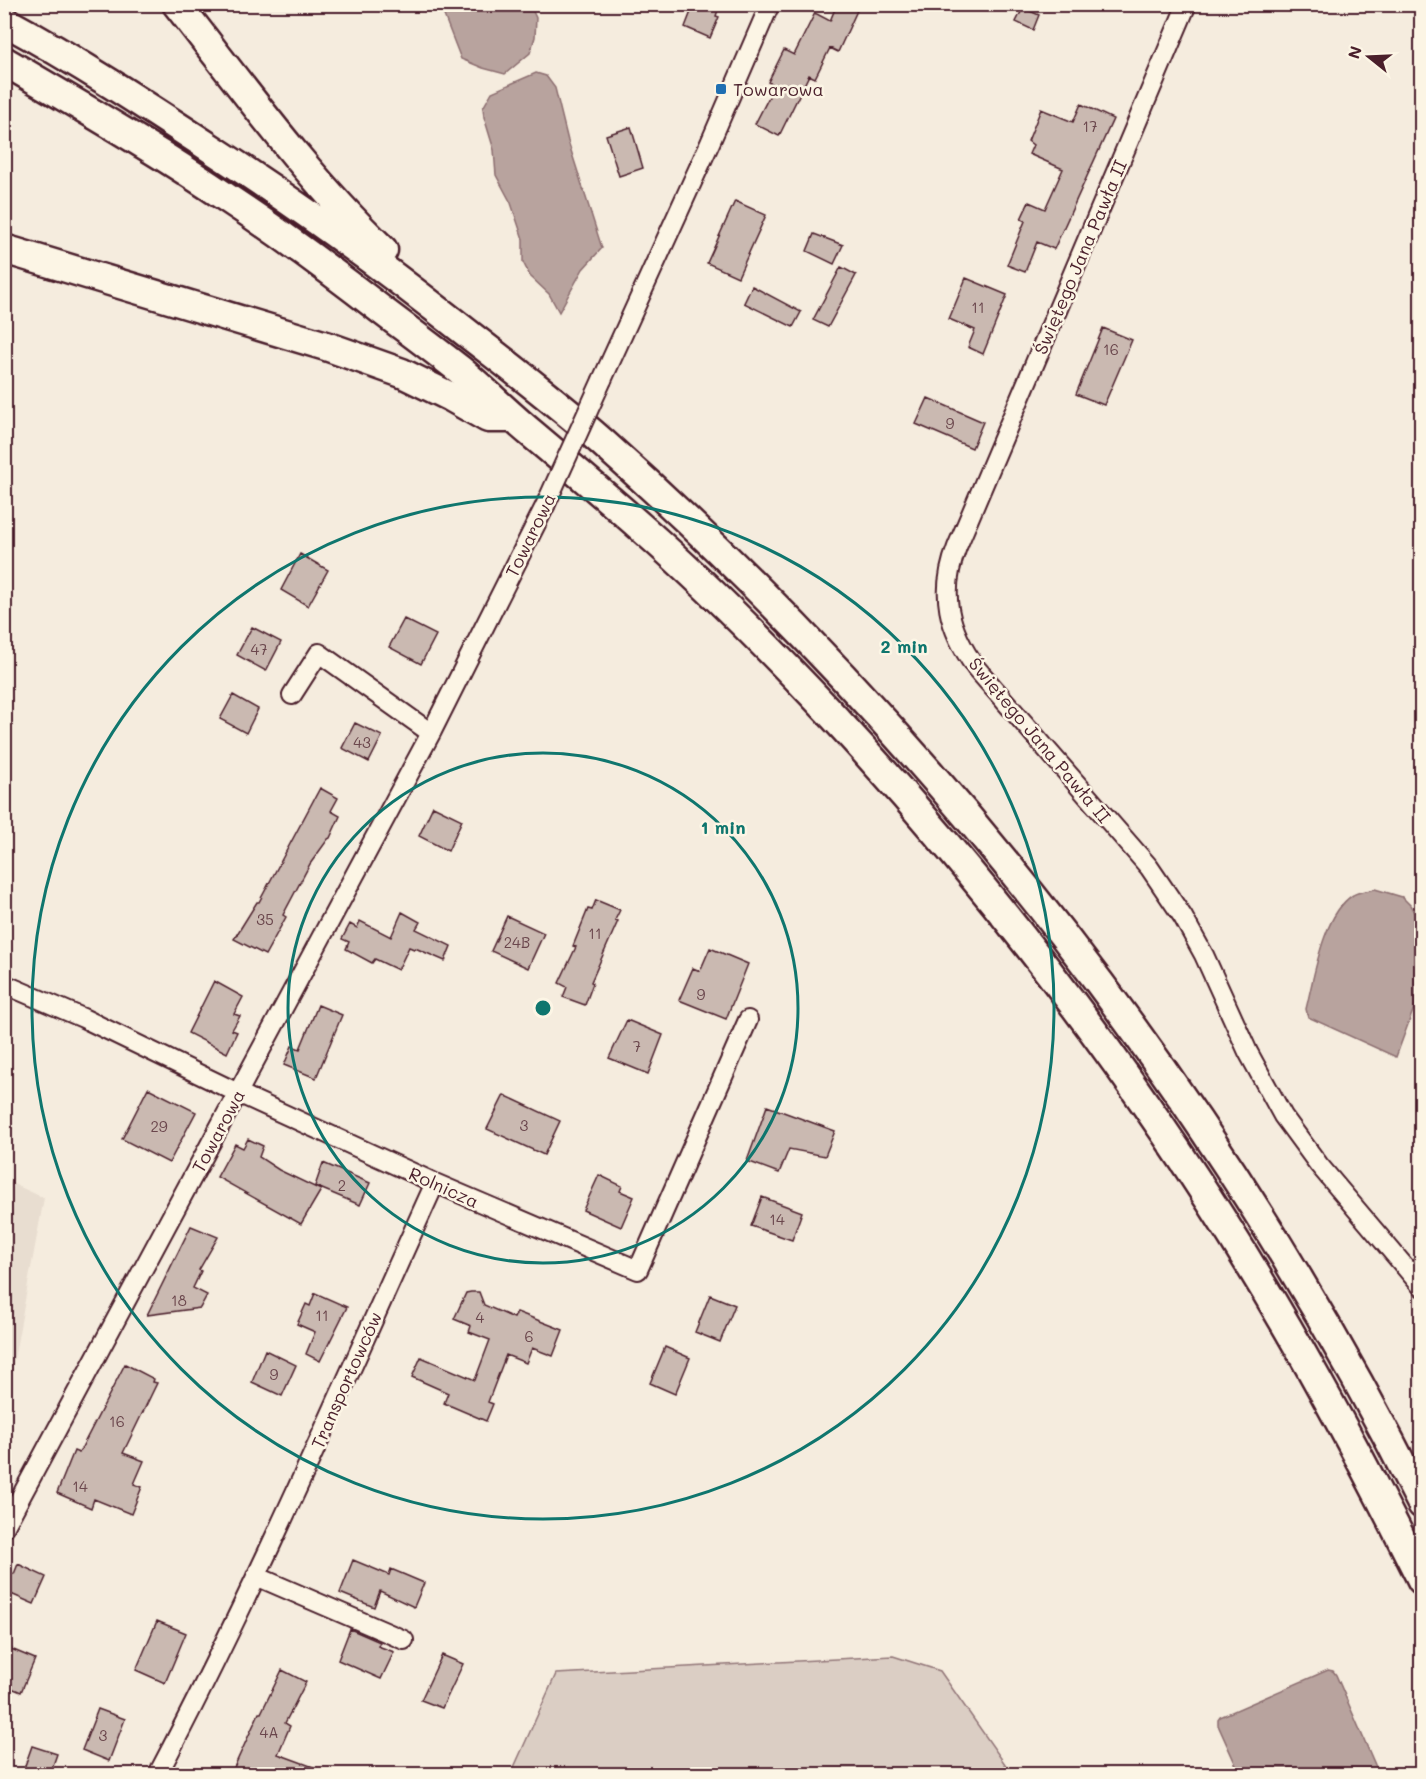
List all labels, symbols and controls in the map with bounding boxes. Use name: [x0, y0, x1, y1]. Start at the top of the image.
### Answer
north arrow: [1339, 27, 1399, 87]
text: N: [1342, 43, 1366, 61]
place label: Towarowa: [733, 77, 824, 101]
marker: Towarowa: [714, 82, 728, 96]
house number: 17: [1082, 116, 1098, 136]
street label: Świętego Jana Pawła II: [1028, 156, 1132, 358]
house number: 11: [971, 297, 985, 317]
house number: 16: [1103, 339, 1119, 359]
house number: 9: [946, 413, 955, 433]
street label: Towarowa: [499, 489, 561, 581]
text: 2 min: [880, 634, 928, 658]
house number: 47: [250, 639, 268, 659]
street label: Świętego Jana Pawła II: [964, 652, 1117, 828]
house number: 43: [353, 732, 371, 752]
text: 1 min: [700, 815, 746, 839]
house number: 35: [256, 909, 274, 929]
house number: 11: [588, 923, 602, 943]
house number: 24B: [504, 932, 530, 952]
house number: 9: [697, 984, 706, 1004]
centre of rings: [533, 998, 553, 1018]
house number: 7: [633, 1036, 641, 1056]
street label: Towarowa: [186, 1085, 250, 1177]
house number: 3: [520, 1115, 529, 1135]
house number: 29: [150, 1116, 168, 1136]
street label: Rolnicza: [405, 1161, 483, 1213]
house number: 2: [338, 1175, 346, 1195]
house number: 14: [769, 1209, 785, 1229]
house number: 18: [171, 1290, 187, 1310]
house number: 11: [315, 1305, 329, 1325]
house number: 4: [476, 1307, 485, 1327]
street label: Transportowców: [305, 1308, 387, 1452]
house number: 6: [524, 1326, 534, 1346]
house number: 9: [270, 1364, 279, 1384]
house number: 16: [109, 1411, 125, 1431]
house number: 14: [72, 1476, 88, 1496]
house number: 4A: [259, 1722, 279, 1742]
house number: 3: [99, 1725, 108, 1745]

